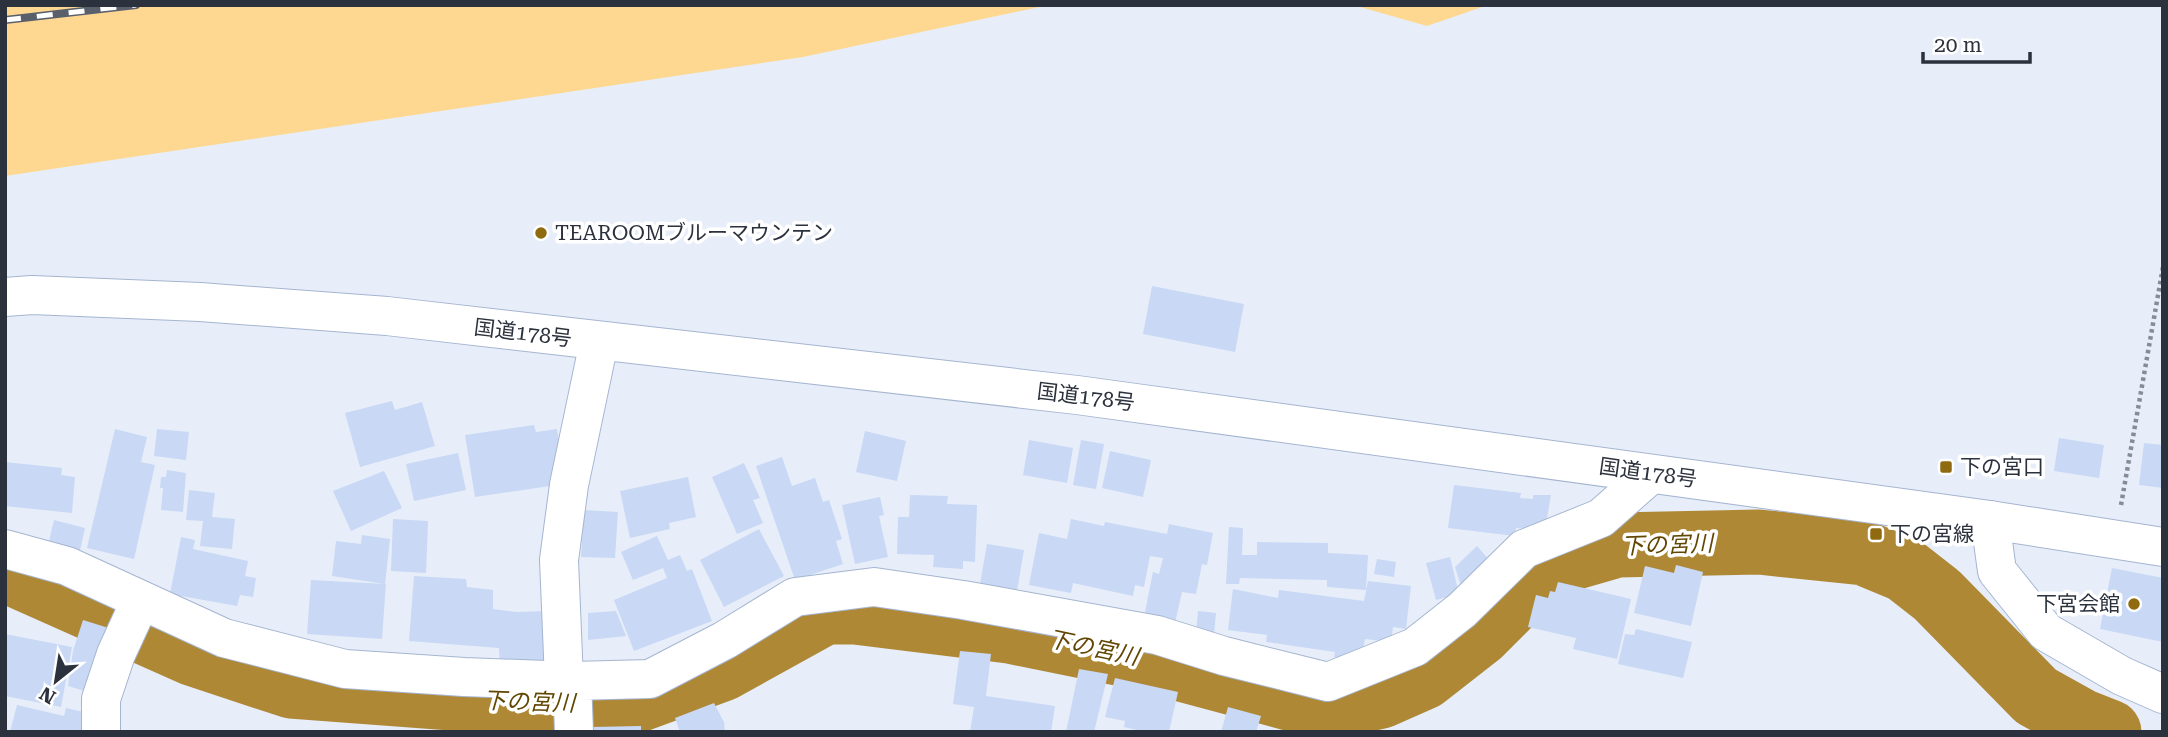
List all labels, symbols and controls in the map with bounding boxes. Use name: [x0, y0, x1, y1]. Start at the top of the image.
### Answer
scale bar: [1923, 21, 2030, 65]
text: 20 m: [1934, 33, 1982, 57]
place label: TEAROOMブルーマウンテン: [555, 221, 833, 245]
marker: TEAROOMブルーマウンテン: [533, 225, 549, 241]
street label: 国道178号: [473, 315, 573, 351]
street label: 国道178号: [1036, 379, 1136, 415]
street label: 国道178号: [1598, 454, 1698, 492]
place label: 下の宮口: [1960, 455, 2044, 479]
marker: 下の宮口: [1938, 459, 1954, 475]
place label: 下の宮線: [1890, 522, 1974, 546]
marker: 下の宮線: [1868, 526, 1884, 542]
water label: 下の宮川: [1621, 530, 1716, 560]
place label: 下宮会館: [2036, 592, 2120, 616]
marker: 下宮会館: [2126, 596, 2142, 612]
water label: 下の宮川: [1045, 625, 1144, 671]
north arrow: [21, 646, 91, 716]
text: N: [35, 681, 60, 709]
water label: 下の宮川: [483, 687, 578, 717]

